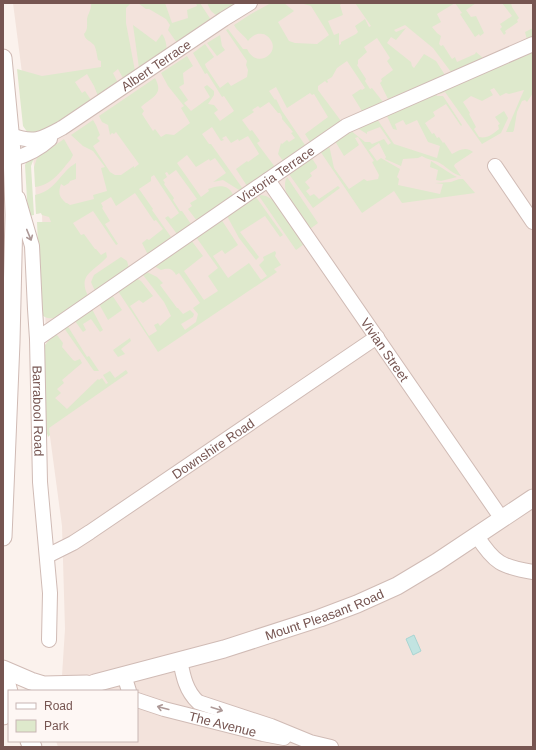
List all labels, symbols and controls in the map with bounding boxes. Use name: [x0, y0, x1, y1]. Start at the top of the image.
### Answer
street label: Albert Terrace: [118, 37, 194, 94]
street label: Victoria Terrace: [235, 143, 317, 207]
one-way arrow: [25, 228, 33, 240]
street label: Vivian Street: [358, 315, 412, 385]
street label: Barrabool Road: [30, 365, 46, 457]
street label: Downshire Road: [169, 416, 257, 482]
street label: Mount Pleasant Road: [263, 586, 386, 643]
legend: [8, 690, 138, 742]
text: Road: [44, 699, 73, 713]
one-way arrow: [157, 704, 170, 711]
one-way arrow: [211, 706, 224, 713]
street label: The Avenue: [187, 709, 258, 740]
text: Park: [44, 719, 70, 733]

